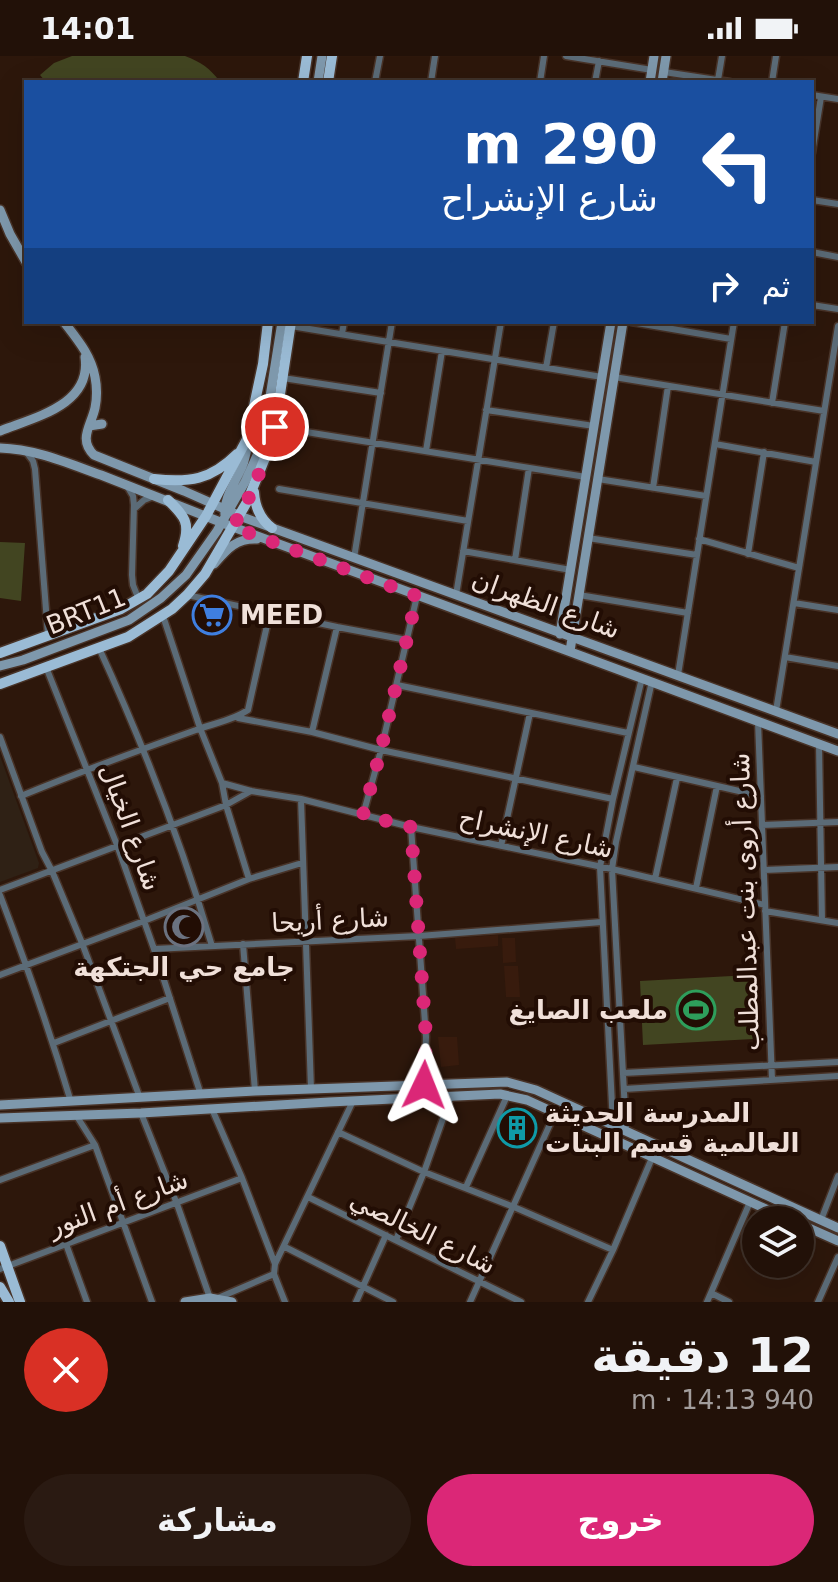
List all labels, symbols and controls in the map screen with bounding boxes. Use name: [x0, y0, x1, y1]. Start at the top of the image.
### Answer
text: 14:01: [40, 11, 136, 46]
text: 290 m: [463, 111, 658, 176]
icon: left: [686, 112, 790, 216]
text: شارع الإنشراح: [441, 178, 658, 219]
icon: right: [702, 264, 746, 308]
text: ثم: [762, 269, 790, 304]
pin: [241, 393, 309, 461]
icon: arrive: [253, 405, 297, 449]
street label: شارع الظهران: [468, 563, 624, 646]
street label: BRT11: [42, 582, 130, 640]
supermarket icon: MEED: [191, 594, 233, 636]
place label: MEED: [240, 600, 323, 630]
street label: شارع أروى بنت عبدالمطلب: [722, 752, 766, 1052]
street label: شارع الخيال: [94, 760, 168, 894]
street label: شارع الإنشراح: [456, 802, 616, 865]
street label: شارع أريحا: [270, 899, 390, 938]
mosque icon: جامع حي الجتكهة: [163, 906, 205, 948]
place label: جامع حي الجتكهة: [73, 952, 295, 983]
sports icon: ملعب الصايغ: [675, 989, 717, 1031]
place label: ملعب الصايغ: [508, 995, 668, 1026]
position arrow: [382, 1043, 466, 1127]
place label: المدرسة الحديثة العالمية قسم البنات: [545, 1098, 799, 1158]
building icon: المدرسة الحديثة العالمية قسم البنات: [496, 1107, 538, 1149]
street label: شارع أم النور: [41, 1161, 192, 1244]
street label: شارع الخالصي: [345, 1184, 501, 1280]
map controls: [742, 1206, 814, 1278]
button: layers: [742, 1206, 814, 1278]
text: 12 دقيقة: [591, 1327, 814, 1383]
button: close: [24, 1328, 108, 1412]
text: 940 m · 14:13: [631, 1385, 814, 1415]
button: مشاركة: [24, 1474, 411, 1566]
button: خروج: [427, 1474, 814, 1566]

